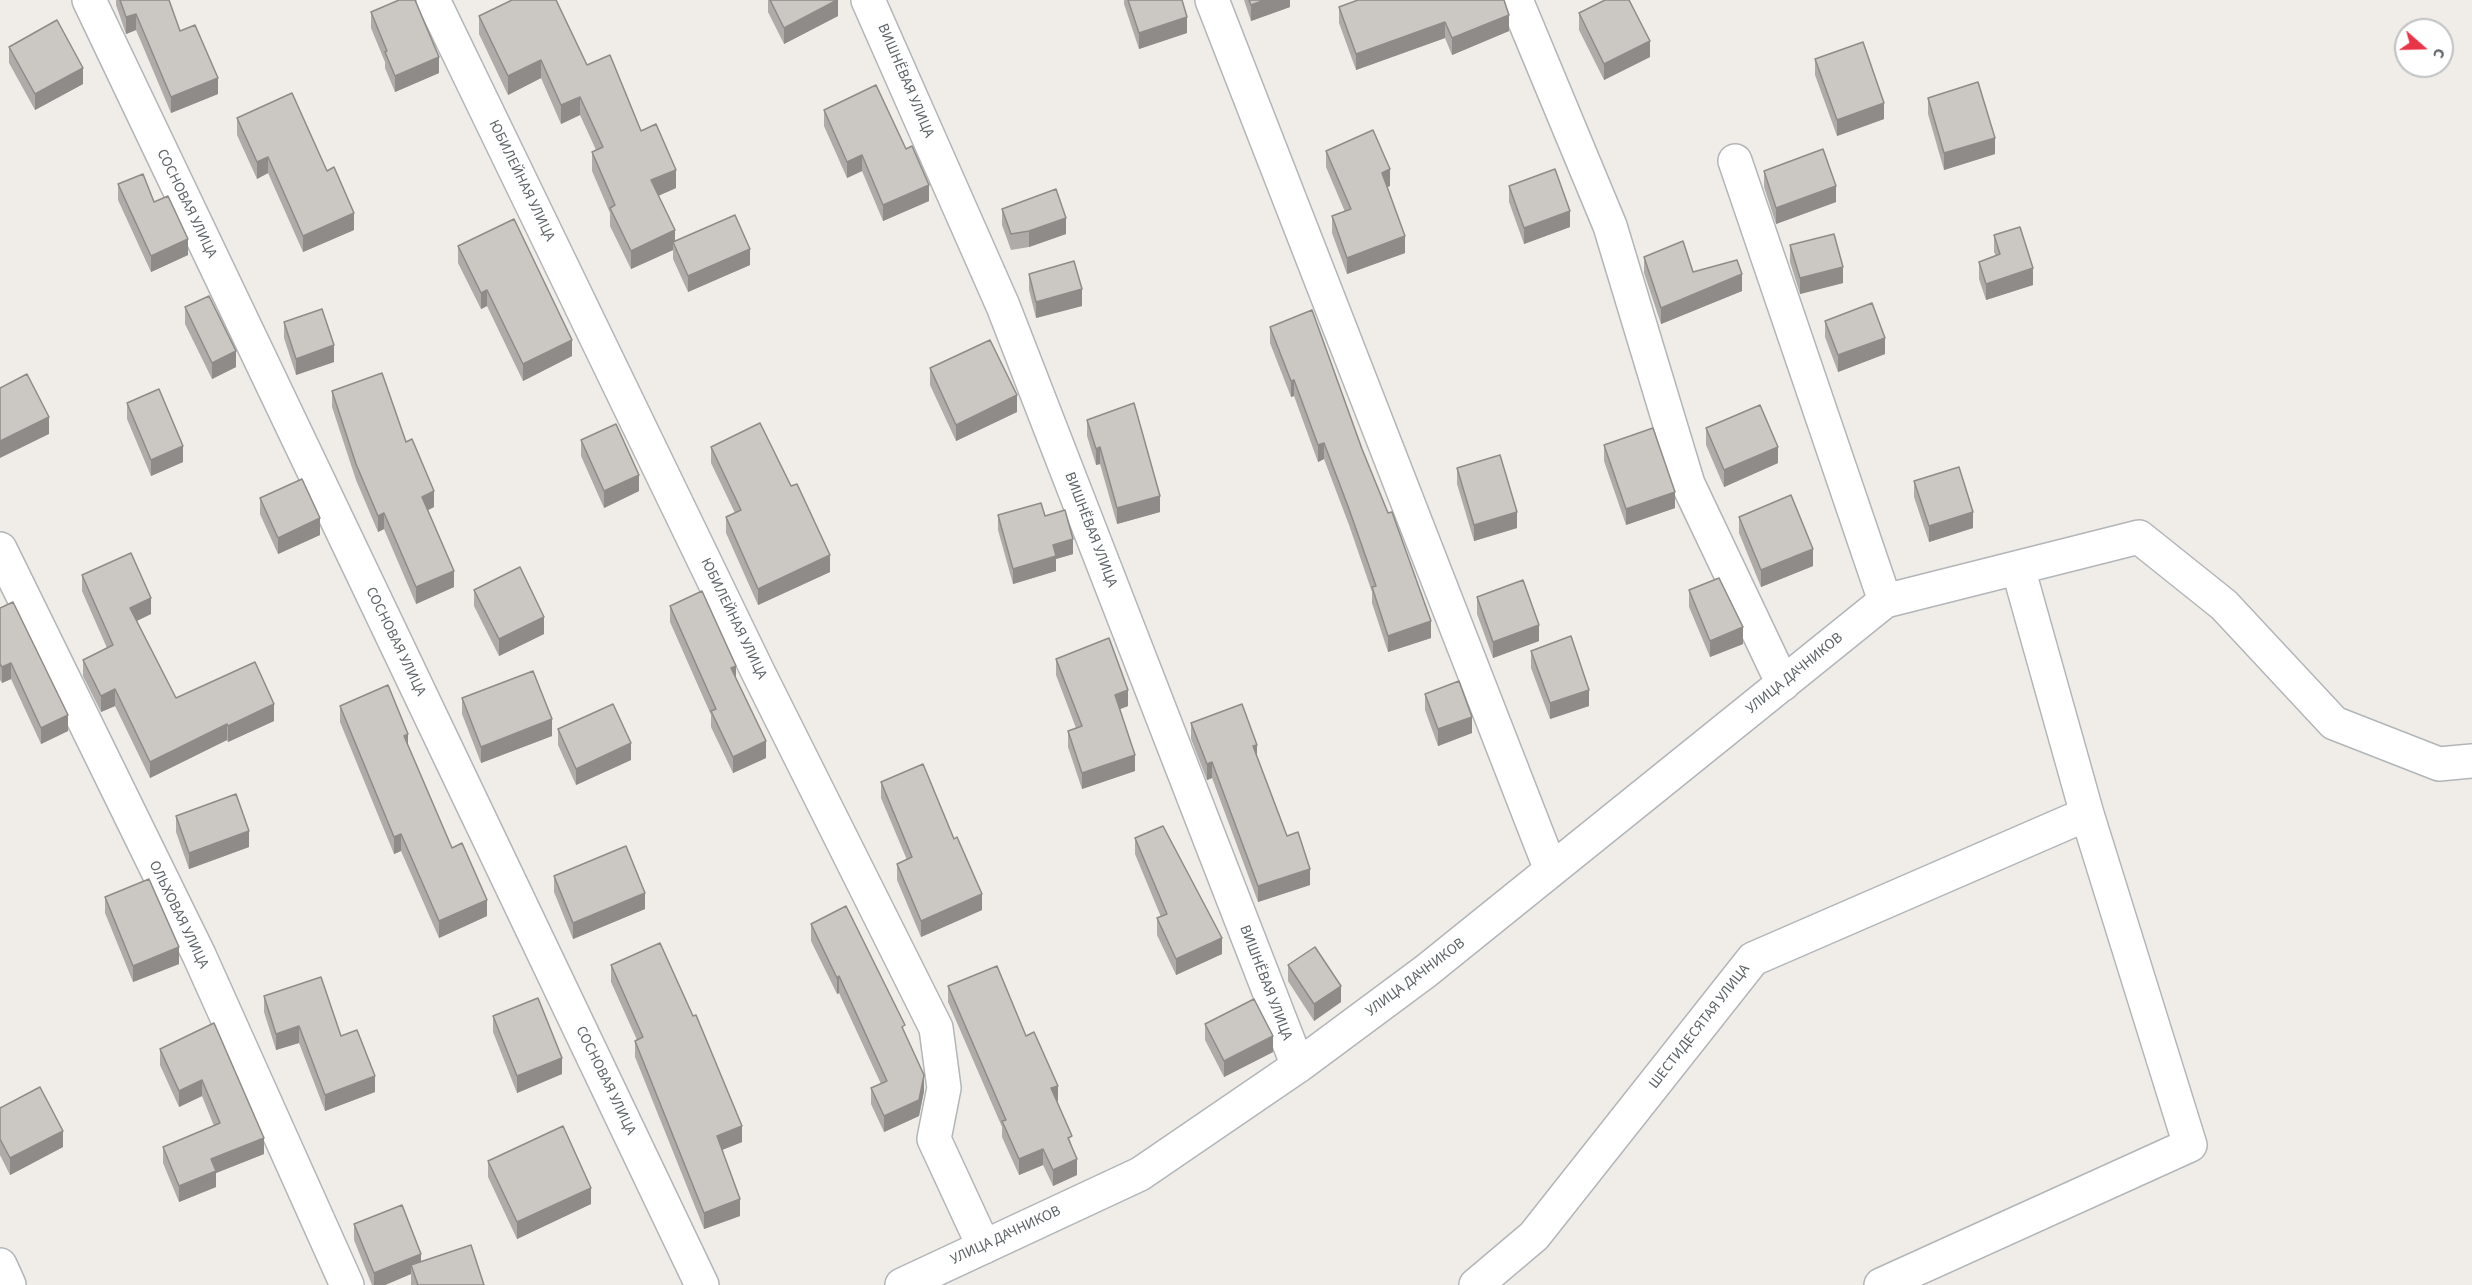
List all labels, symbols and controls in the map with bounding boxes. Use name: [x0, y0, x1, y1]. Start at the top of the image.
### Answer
north arrow: [2394, 18, 2454, 78]
street label: ВИШНЁВАЯ УЛИЦА: [873, 21, 937, 141]
text: С: [2427, 45, 2451, 62]
street label: ЮБИЛЕЙНАЯ УЛИЦА: [484, 117, 558, 245]
street label: СОСНОВАЯ УЛИЦА: [152, 147, 220, 261]
street label: ВИШНЁВАЯ УЛИЦА: [1060, 470, 1120, 590]
street label: ЮБИЛЕЙНАЯ УЛИЦА: [696, 555, 770, 683]
street label: СОСНОВАЯ УЛИЦА: [361, 585, 429, 699]
street label: УЛИЦА ДАЧНИКОВ: [1743, 629, 1847, 719]
street label: ОЛЬХОВАЯ УЛИЦА: [144, 858, 212, 972]
street label: ВИШНЁВАЯ УЛИЦА: [1235, 923, 1295, 1043]
street label: УЛИЦА ДАЧНИКОВ: [1363, 935, 1469, 1021]
street label: ШЕСТИДЕСЯТАЯ УЛИЦА: [1646, 961, 1754, 1093]
street label: СОСНОВАЯ УЛИЦА: [571, 1024, 639, 1138]
street label: УЛИЦА ДАЧНИКОВ: [948, 1203, 1064, 1269]

